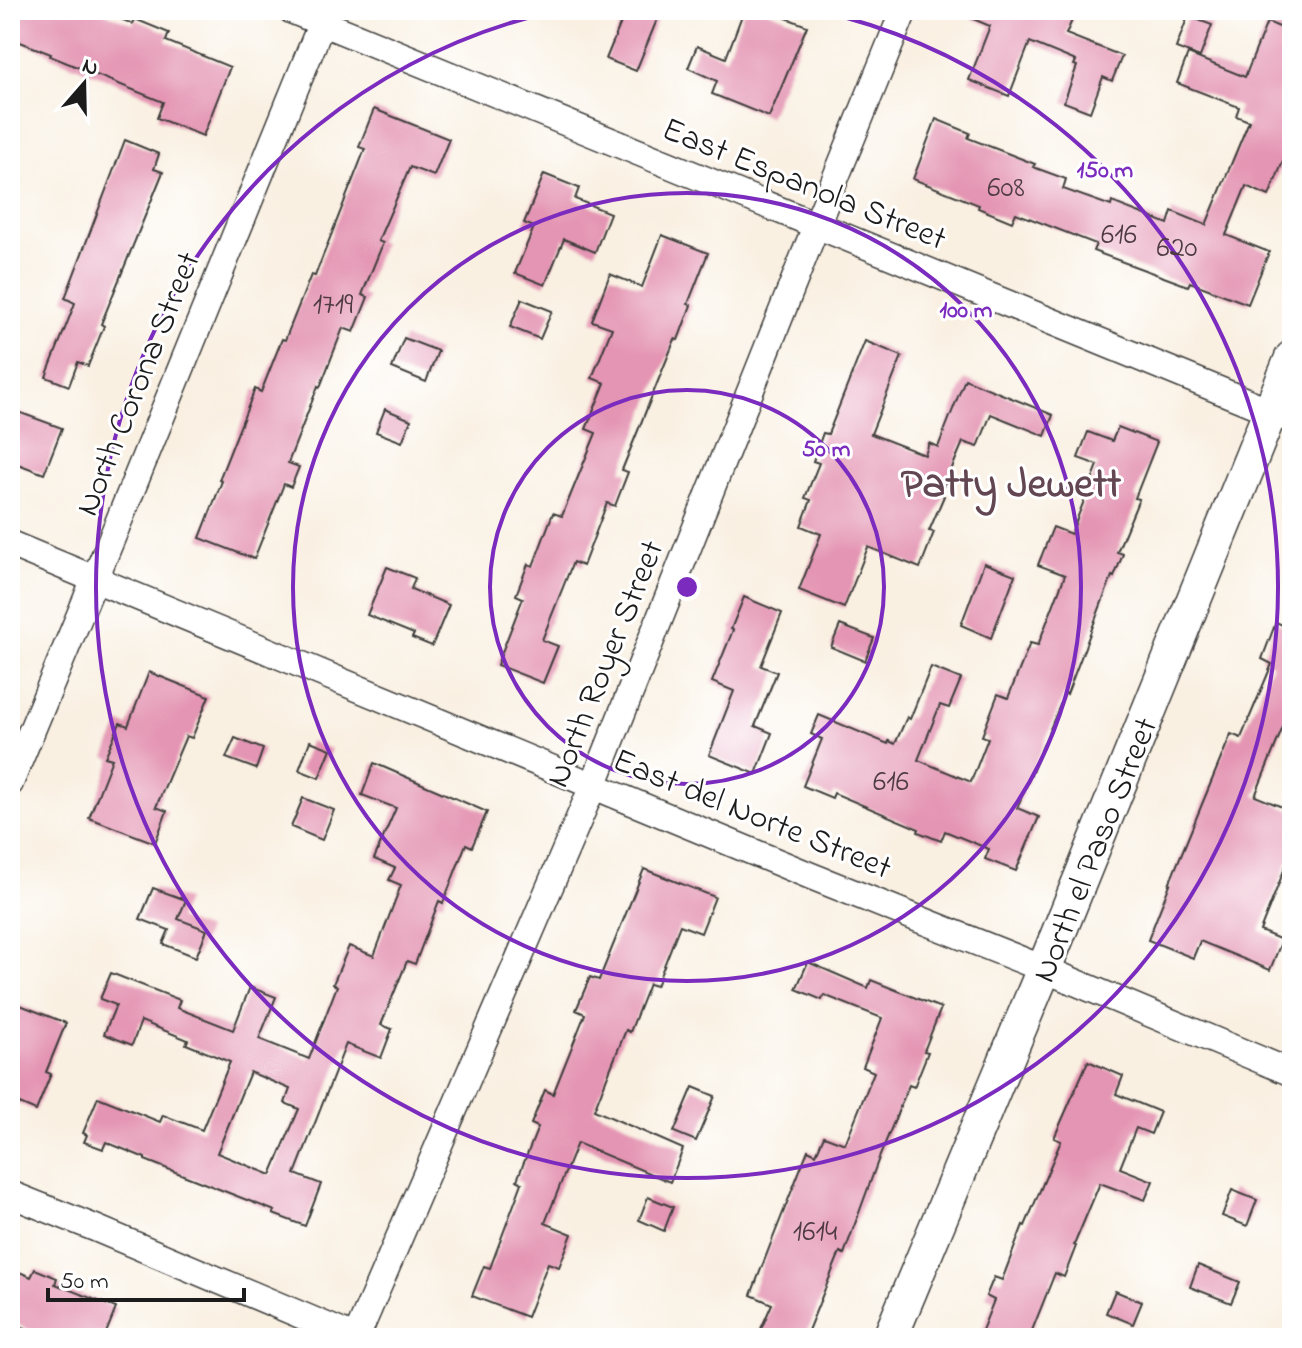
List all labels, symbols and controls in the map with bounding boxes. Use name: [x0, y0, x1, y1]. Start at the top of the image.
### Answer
north arrow: [44, 44, 124, 124]
text: N: [77, 50, 102, 86]
street label: East Espanola Street: [654, 106, 953, 266]
text: 150 m: [1077, 154, 1134, 189]
house number: 608: [987, 167, 1025, 211]
house number: 616: [1101, 214, 1137, 258]
house number: 620: [1156, 227, 1198, 271]
street label: North Corona Street: [64, 245, 216, 524]
house number: 1719: [313, 284, 353, 328]
text: 100 m: [940, 294, 993, 329]
text: 50 m: [802, 433, 851, 468]
district label: Patty Jewett: [901, 455, 1122, 516]
street label: North Royer Street: [534, 533, 679, 796]
centre of rings: [673, 573, 701, 601]
street label: North el Paso Street: [1021, 710, 1173, 991]
street label: East del Norte Street: [605, 737, 898, 894]
house number: 616: [873, 761, 909, 805]
house number: 1614: [793, 1211, 837, 1255]
scale bar: [48, 1252, 244, 1302]
text: 50 m: [60, 1265, 109, 1300]

